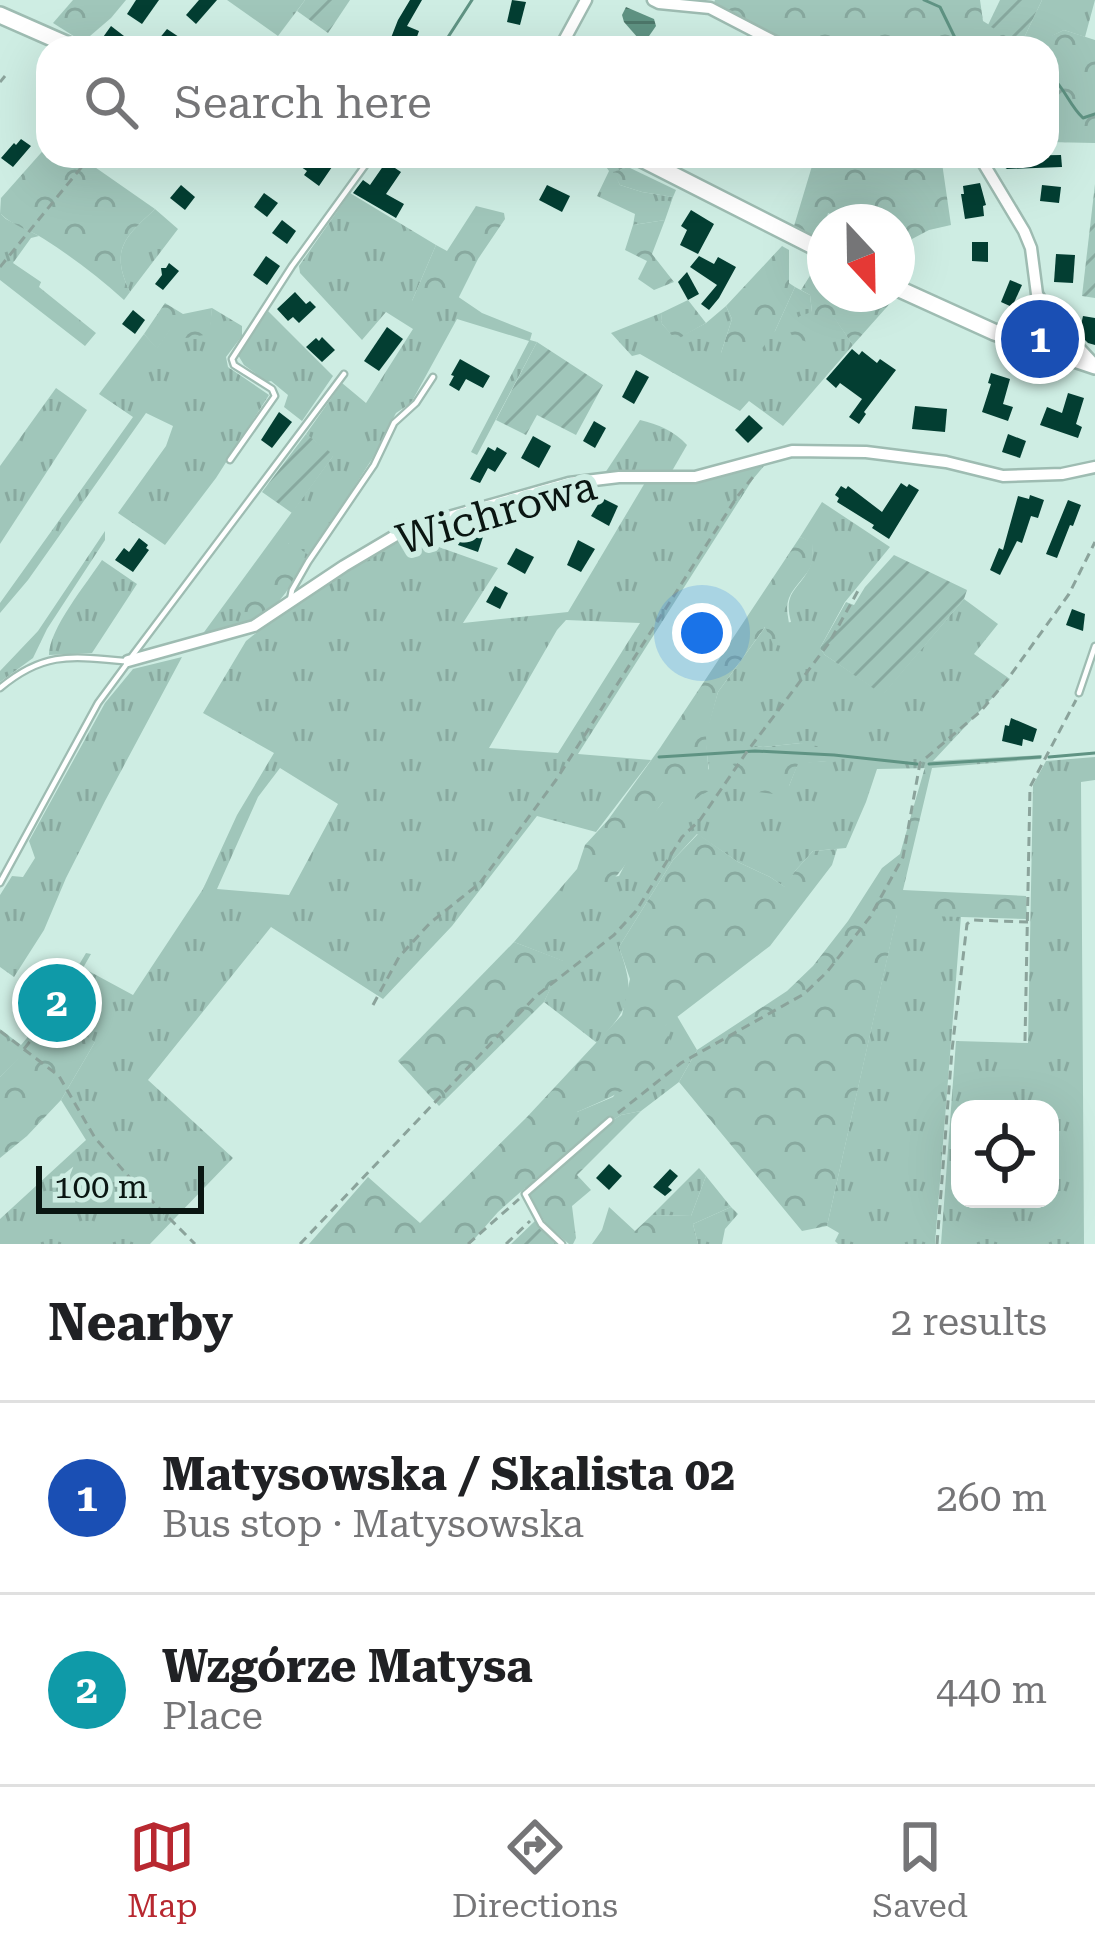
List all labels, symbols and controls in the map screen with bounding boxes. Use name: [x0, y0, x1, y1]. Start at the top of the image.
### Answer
search box: [36, 36, 1059, 168]
icon: search: [78, 69, 144, 135]
text: Search here: [174, 76, 432, 129]
north arrow: [807, 204, 915, 312]
pin: 1: [1001, 294, 1079, 384]
street label: Wichrowa: [391, 461, 602, 564]
your location: [672, 603, 732, 663]
pin: 2: [18, 958, 96, 1048]
map controls: [951, 1100, 1059, 1208]
button: locate: [951, 1100, 1059, 1208]
scale bar: [36, 1160, 204, 1213]
text: 100 m: [54, 1167, 148, 1206]
text: Nearby: [48, 1293, 233, 1352]
text: 2 results: [890, 1299, 1047, 1345]
text: Matysowska / Skalista 02: [162, 1448, 735, 1501]
text: 1: [76, 1475, 98, 1521]
text: 260 m: [936, 1475, 1047, 1521]
text: Bus stop · Matysowska: [162, 1501, 584, 1547]
text: Wzgórze Matysa: [162, 1640, 533, 1693]
text: 2: [76, 1667, 98, 1713]
text: 440 m: [936, 1667, 1047, 1713]
text: Place: [162, 1693, 263, 1739]
tab: Map: [127, 1814, 198, 1925]
tab: Directions: [452, 1814, 618, 1925]
tab: Saved: [872, 1814, 968, 1925]

